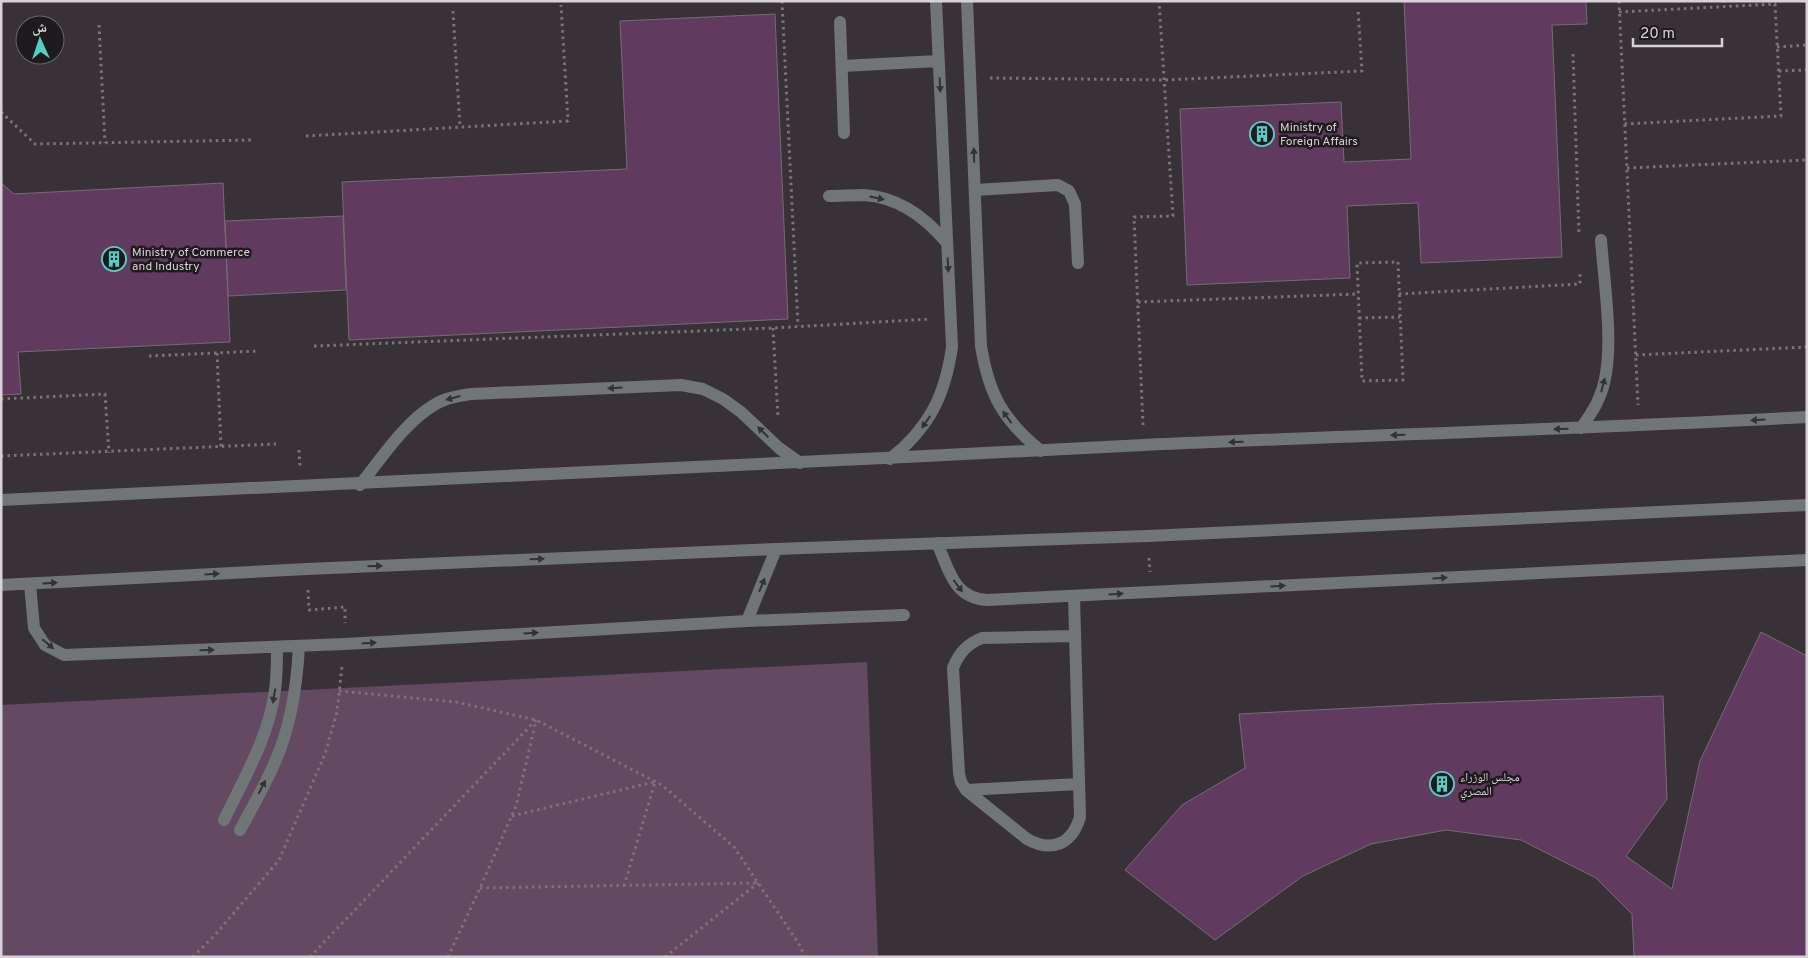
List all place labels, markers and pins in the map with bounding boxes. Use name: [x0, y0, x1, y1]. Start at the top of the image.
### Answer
place label: Ministry of Foreign Affairs: [1280, 120, 1358, 150]
building icon: Ministry of Foreign Affairs: [1249, 121, 1275, 147]
place label: Ministry of Commerce and Industry: [132, 245, 250, 275]
building icon: Ministry of Commerce and Industry: [101, 246, 127, 272]
place label: مجلس الوزراء المصري: [1460, 770, 1520, 801]
building icon: مجلس الوزراء المصري: [1429, 771, 1455, 797]

